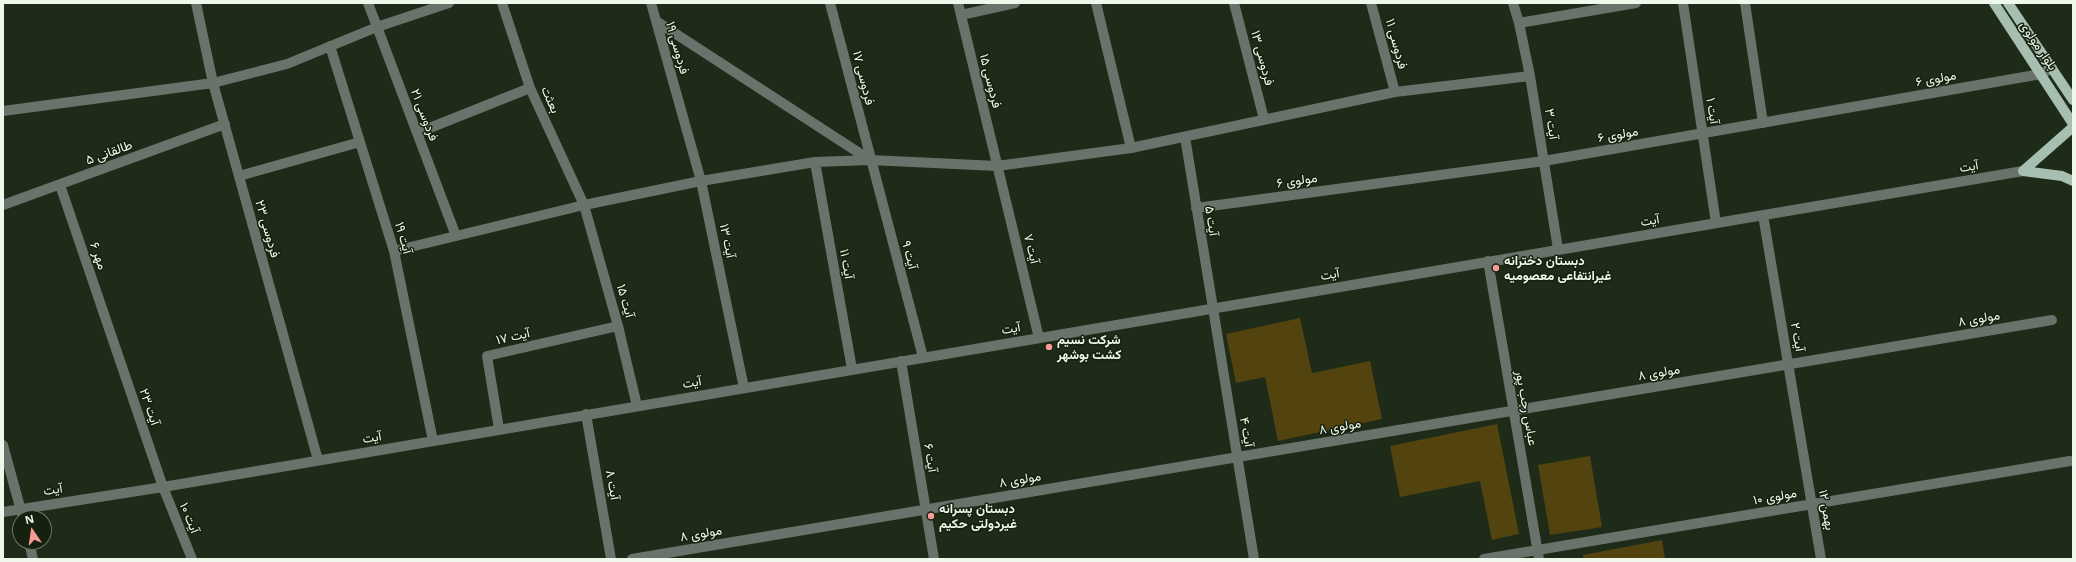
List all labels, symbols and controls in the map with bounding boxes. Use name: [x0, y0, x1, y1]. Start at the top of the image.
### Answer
street label: فردوسی ۱۱: [1382, 17, 1410, 71]
street label: بلوار مولوی: [2016, 18, 2060, 74]
street label: فردوسی ۱۹: [662, 20, 692, 76]
street label: فردوسی ۱۳: [1247, 29, 1277, 87]
street label: فردوسی ۱۷: [849, 49, 877, 107]
street label: فردوسی ۱۵: [976, 52, 1004, 110]
street label: مولوی ۶: [1914, 68, 1958, 90]
street label: بعثت: [537, 84, 563, 116]
street label: فردوسی ۲۱: [407, 87, 441, 143]
street label: آیت ۱: [1702, 97, 1722, 125]
street label: آیت ۳: [1541, 107, 1561, 141]
street label: مولوی ۶: [1596, 124, 1640, 146]
street label: طالقانی ۵: [83, 137, 135, 169]
street label: آیت: [1958, 158, 1980, 176]
street label: مولوی ۶: [1276, 170, 1318, 192]
street label: فردوسی ۲۳: [251, 198, 283, 260]
street label: آیت ۵: [1201, 205, 1221, 237]
street label: آیت: [1639, 212, 1661, 230]
street label: آیت ۱۹: [391, 220, 415, 256]
street label: آیت ۱۳: [716, 222, 738, 260]
street label: آیت ۷: [1020, 232, 1042, 266]
street label: آیت ۹: [898, 239, 920, 271]
street label: مهر ۶: [86, 240, 110, 272]
street label: آیت ۱۱: [836, 248, 856, 280]
place label: دبستان دخترانه غیرانتفاعی معصومیه: [1504, 253, 1611, 284]
marker: دبستان دخترانه غیرانتفاعی معصومیه: [1491, 263, 1501, 273]
street label: آیت: [1319, 266, 1341, 284]
street label: آیت ۱۵: [613, 283, 637, 319]
street label: مولوی ۸: [1957, 308, 2001, 330]
street label: آیت: [1000, 320, 1022, 338]
street label: آیت ۲: [1787, 321, 1807, 353]
street label: آیت ۱۷: [495, 326, 531, 348]
place label: شرکت نسیم کشت بوشهر: [1057, 332, 1121, 363]
marker: شرکت نسیم کشت بوشهر: [1044, 342, 1054, 352]
street label: مولوی ۸: [1637, 362, 1681, 384]
street label: عباس رجب پور: [1512, 369, 1540, 447]
street label: آیت: [681, 374, 703, 392]
street label: آیت ۲۳: [135, 387, 163, 427]
street label: آیت ۴: [1236, 416, 1256, 448]
street label: مولوی ۸: [1318, 416, 1362, 438]
street label: آیت: [361, 429, 383, 447]
street label: آیت ۶: [920, 443, 940, 473]
street label: آیت ۸: [602, 469, 622, 501]
street label: مولوی ۸: [998, 469, 1042, 491]
street label: آیت: [42, 481, 64, 499]
street label: مولوی ۱۰: [1752, 485, 1798, 509]
street label: بهمن ۱۲: [1815, 488, 1837, 532]
street label: آیت ۱۰: [176, 500, 202, 536]
place label: دبستان پسرانه غیردولتی حکیم: [939, 501, 1017, 532]
north arrow: [12, 510, 52, 550]
text: N: [23, 510, 35, 527]
marker: دبستان پسرانه غیردولتی حکیم: [926, 511, 936, 521]
street label: مولوی ۸: [679, 523, 723, 545]

